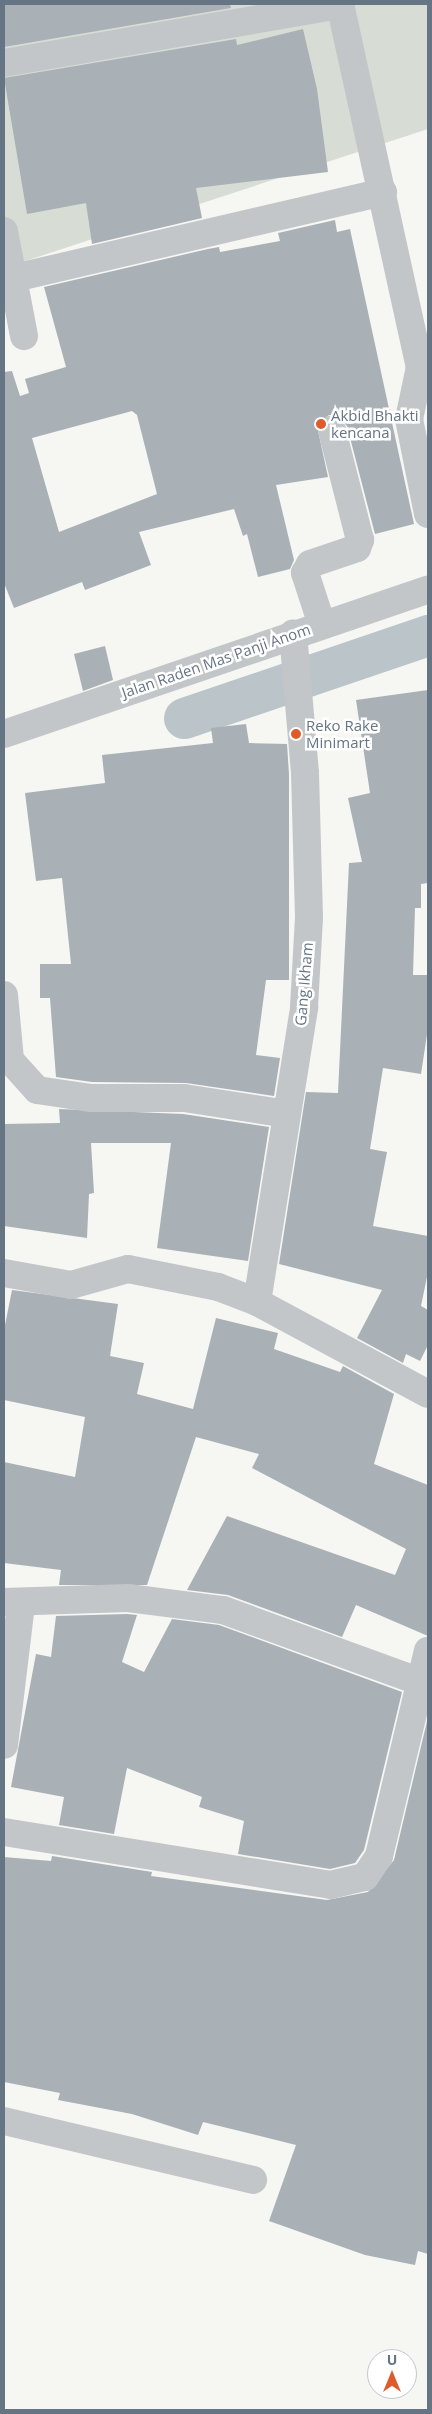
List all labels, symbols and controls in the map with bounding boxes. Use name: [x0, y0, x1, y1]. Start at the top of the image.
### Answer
place label: Akbid Bhakti kencana: [331, 406, 419, 441]
marker: Akbid Bhakti kencana: [315, 418, 327, 430]
street label: Jalan Raden Mas Panji Anom: [119, 620, 313, 702]
place label: Reko Rake Minimart: [306, 716, 378, 751]
marker: Reko Rake Minimart: [290, 728, 302, 740]
street label: Gang Ikham: [291, 941, 317, 1027]
north arrow: [367, 2349, 417, 2399]
text: U: [387, 2350, 397, 2369]

